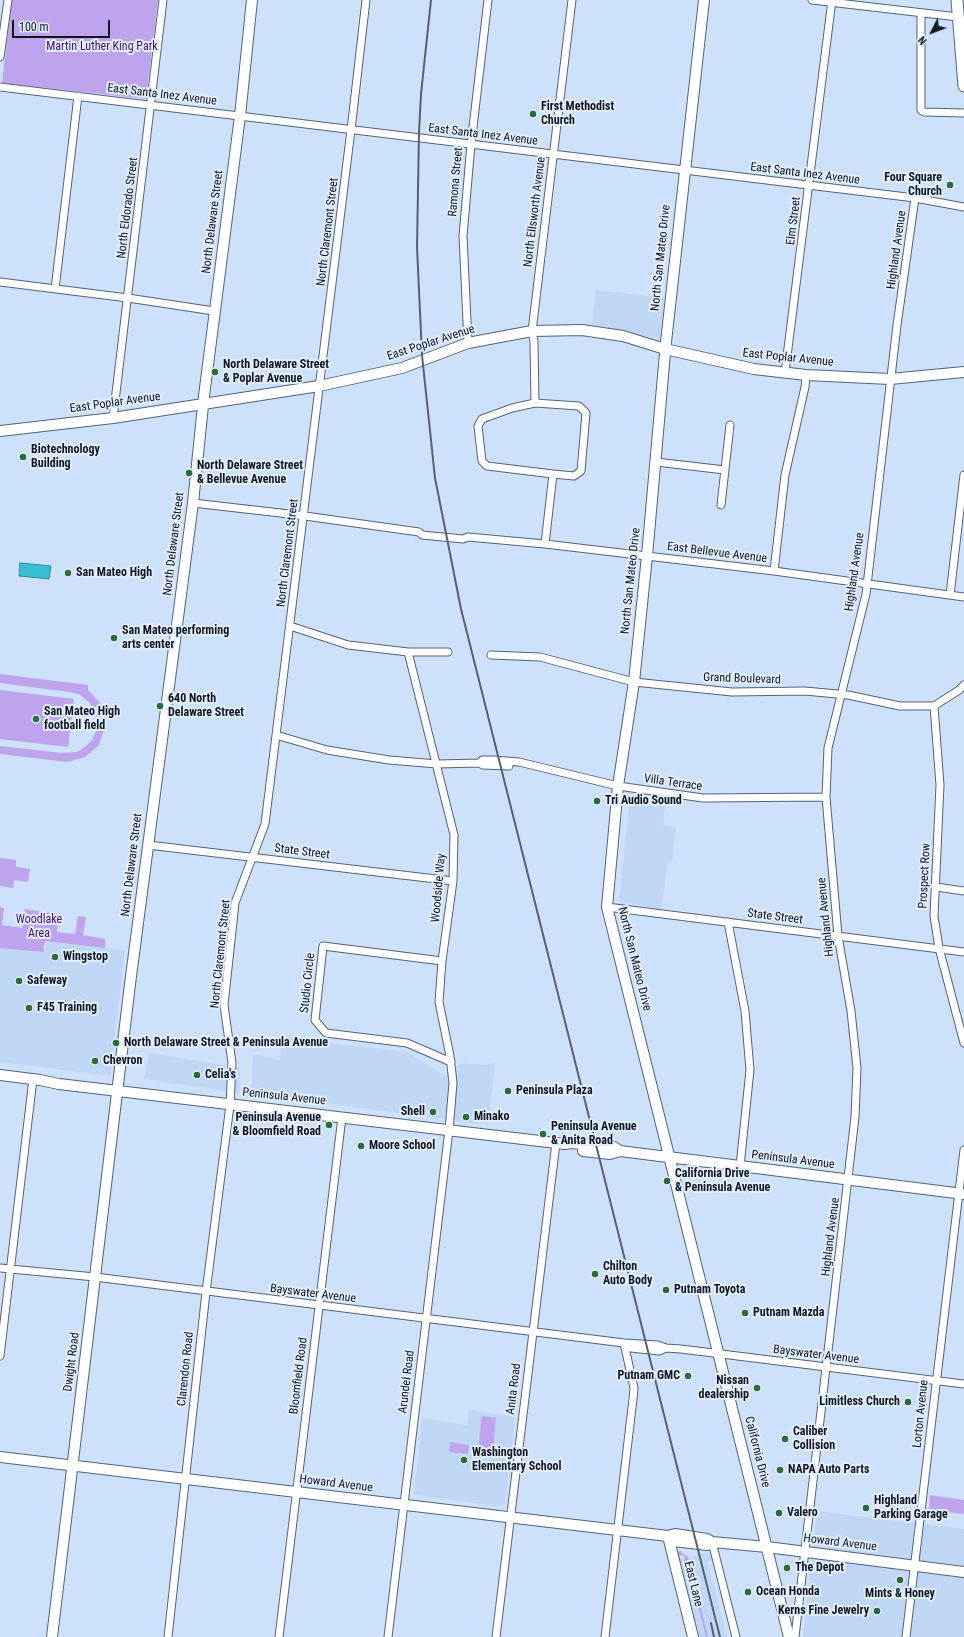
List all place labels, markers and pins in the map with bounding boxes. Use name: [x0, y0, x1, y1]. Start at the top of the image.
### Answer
place label: First Methodist Church: [541, 100, 614, 128]
marker: First Methodist Church: [528, 109, 538, 119]
place label: Four Square Church: [884, 171, 942, 199]
marker: Four Square Church: [945, 180, 955, 190]
place label: North Delaware Street & Poplar Avenue: [223, 358, 329, 386]
marker: North Delaware Street & Poplar Avenue: [210, 367, 220, 377]
place label: Biotechnology Building: [31, 443, 100, 471]
marker: Biotechnology Building: [18, 452, 28, 462]
place label: North Delaware Street & Bellevue Avenue: [197, 459, 303, 487]
marker: North Delaware Street & Bellevue Avenue: [184, 468, 194, 478]
place label: San Mateo High: [76, 566, 152, 580]
marker: San Mateo High: [63, 568, 73, 578]
place label: San Mateo performing arts center: [122, 624, 229, 652]
marker: San Mateo performing arts center: [109, 633, 119, 643]
place label: 640 North Delaware Street: [168, 692, 244, 720]
marker: 640 North Delaware Street: [155, 701, 165, 711]
place label: San Mateo High football field: [44, 705, 120, 733]
marker: San Mateo High football field: [31, 714, 41, 724]
place label: Tri Audio Sound: [605, 794, 682, 808]
marker: Tri Audio Sound: [592, 796, 602, 806]
place label: Wingstop: [63, 950, 108, 964]
marker: Wingstop: [50, 952, 60, 962]
place label: Safeway: [27, 974, 67, 988]
marker: Safeway: [14, 976, 24, 986]
place label: F45 Training: [37, 1001, 97, 1015]
marker: F45 Training: [24, 1003, 34, 1013]
place label: North Delaware Street & Peninsula Avenue: [124, 1036, 328, 1050]
marker: North Delaware Street & Peninsula Avenue: [111, 1038, 121, 1048]
place label: Chevron: [103, 1054, 142, 1068]
marker: Chevron: [90, 1056, 100, 1066]
place label: Celia's: [205, 1068, 236, 1082]
marker: Celia's: [192, 1070, 202, 1080]
place label: Peninsula Plaza: [516, 1084, 593, 1098]
marker: Peninsula Plaza: [503, 1086, 513, 1096]
place label: Shell: [401, 1105, 425, 1119]
marker: Shell: [428, 1107, 438, 1117]
place label: Minako: [474, 1110, 509, 1124]
place label: Peninsula Avenue & Bloomfield Road: [232, 1111, 321, 1139]
marker: Minako: [461, 1112, 471, 1122]
marker: Peninsula Avenue & Bloomfield Road: [324, 1120, 334, 1130]
place label: Peninsula Avenue & Anita Road: [551, 1120, 637, 1148]
marker: Peninsula Avenue & Anita Road: [538, 1129, 548, 1139]
place label: Moore School: [369, 1139, 435, 1153]
marker: Moore School: [356, 1141, 366, 1151]
place label: California Drive & Peninsula Avenue: [675, 1167, 770, 1195]
marker: California Drive & Peninsula Avenue: [662, 1176, 672, 1186]
place label: Chilton Auto Body: [603, 1260, 652, 1288]
marker: Chilton Auto Body: [590, 1269, 600, 1279]
place label: Putnam Toyota: [674, 1283, 745, 1297]
marker: Putnam Toyota: [661, 1285, 671, 1295]
place label: Putnam Mazda: [753, 1306, 824, 1320]
marker: Putnam Mazda: [740, 1308, 750, 1318]
place label: Putnam GMC: [617, 1369, 680, 1383]
marker: Putnam GMC: [683, 1371, 693, 1381]
place label: Nissan dealership: [699, 1374, 749, 1402]
marker: Nissan dealership: [752, 1383, 762, 1393]
place label: Limitless Church: [819, 1395, 900, 1409]
marker: Limitless Church: [903, 1397, 913, 1407]
place label: Caliber Collision: [793, 1425, 835, 1453]
marker: Caliber Collision: [780, 1434, 790, 1444]
place label: Washington Elementary School: [472, 1446, 562, 1474]
marker: Washington Elementary School: [459, 1455, 469, 1465]
place label: NAPA Auto Parts: [788, 1463, 869, 1477]
marker: NAPA Auto Parts: [775, 1465, 785, 1475]
place label: Highland Parking Garage: [874, 1494, 948, 1522]
marker: Highland Parking Garage: [861, 1503, 871, 1513]
place label: Valero: [787, 1506, 818, 1520]
marker: Valero: [774, 1508, 784, 1518]
place label: The Depot: [795, 1561, 844, 1575]
marker: The Depot: [782, 1563, 792, 1573]
marker: Mints & Honey: [895, 1575, 905, 1585]
place label: Ocean Honda: [756, 1585, 820, 1599]
marker: Ocean Honda: [743, 1587, 753, 1597]
place label: Mints & Honey: [865, 1587, 935, 1601]
place label: Kerns Fine Jewelry: [778, 1604, 869, 1618]
marker: Kerns Fine Jewelry: [872, 1606, 882, 1616]

